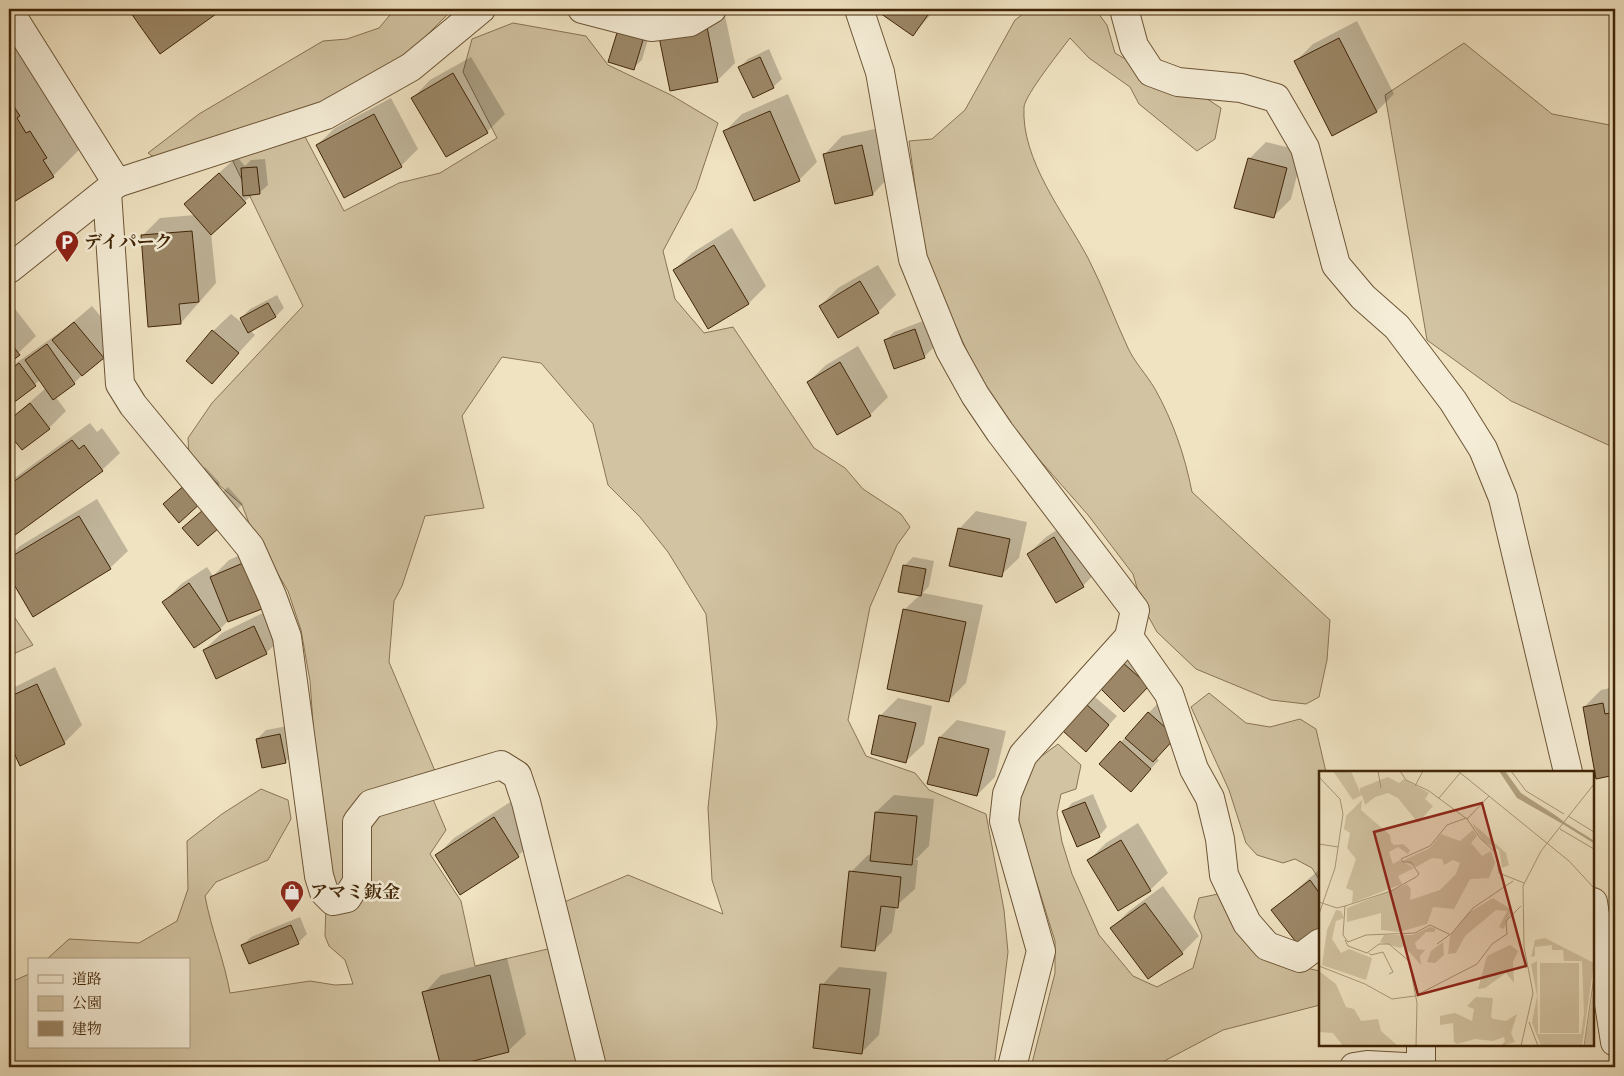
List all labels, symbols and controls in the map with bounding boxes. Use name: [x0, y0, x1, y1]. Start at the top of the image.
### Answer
parking icon: デイパーク: [54, 229, 80, 263]
place label: デイパーク: [84, 231, 172, 253]
inset map: [1319, 771, 1594, 1046]
shop icon: アマミ鈑金: [279, 879, 305, 913]
place label: アマミ鈑金: [310, 881, 400, 903]
legend: [28, 958, 190, 1048]
text: 道路: [72, 969, 102, 988]
text: 公園: [72, 993, 102, 1012]
text: 建物: [72, 1019, 102, 1038]

